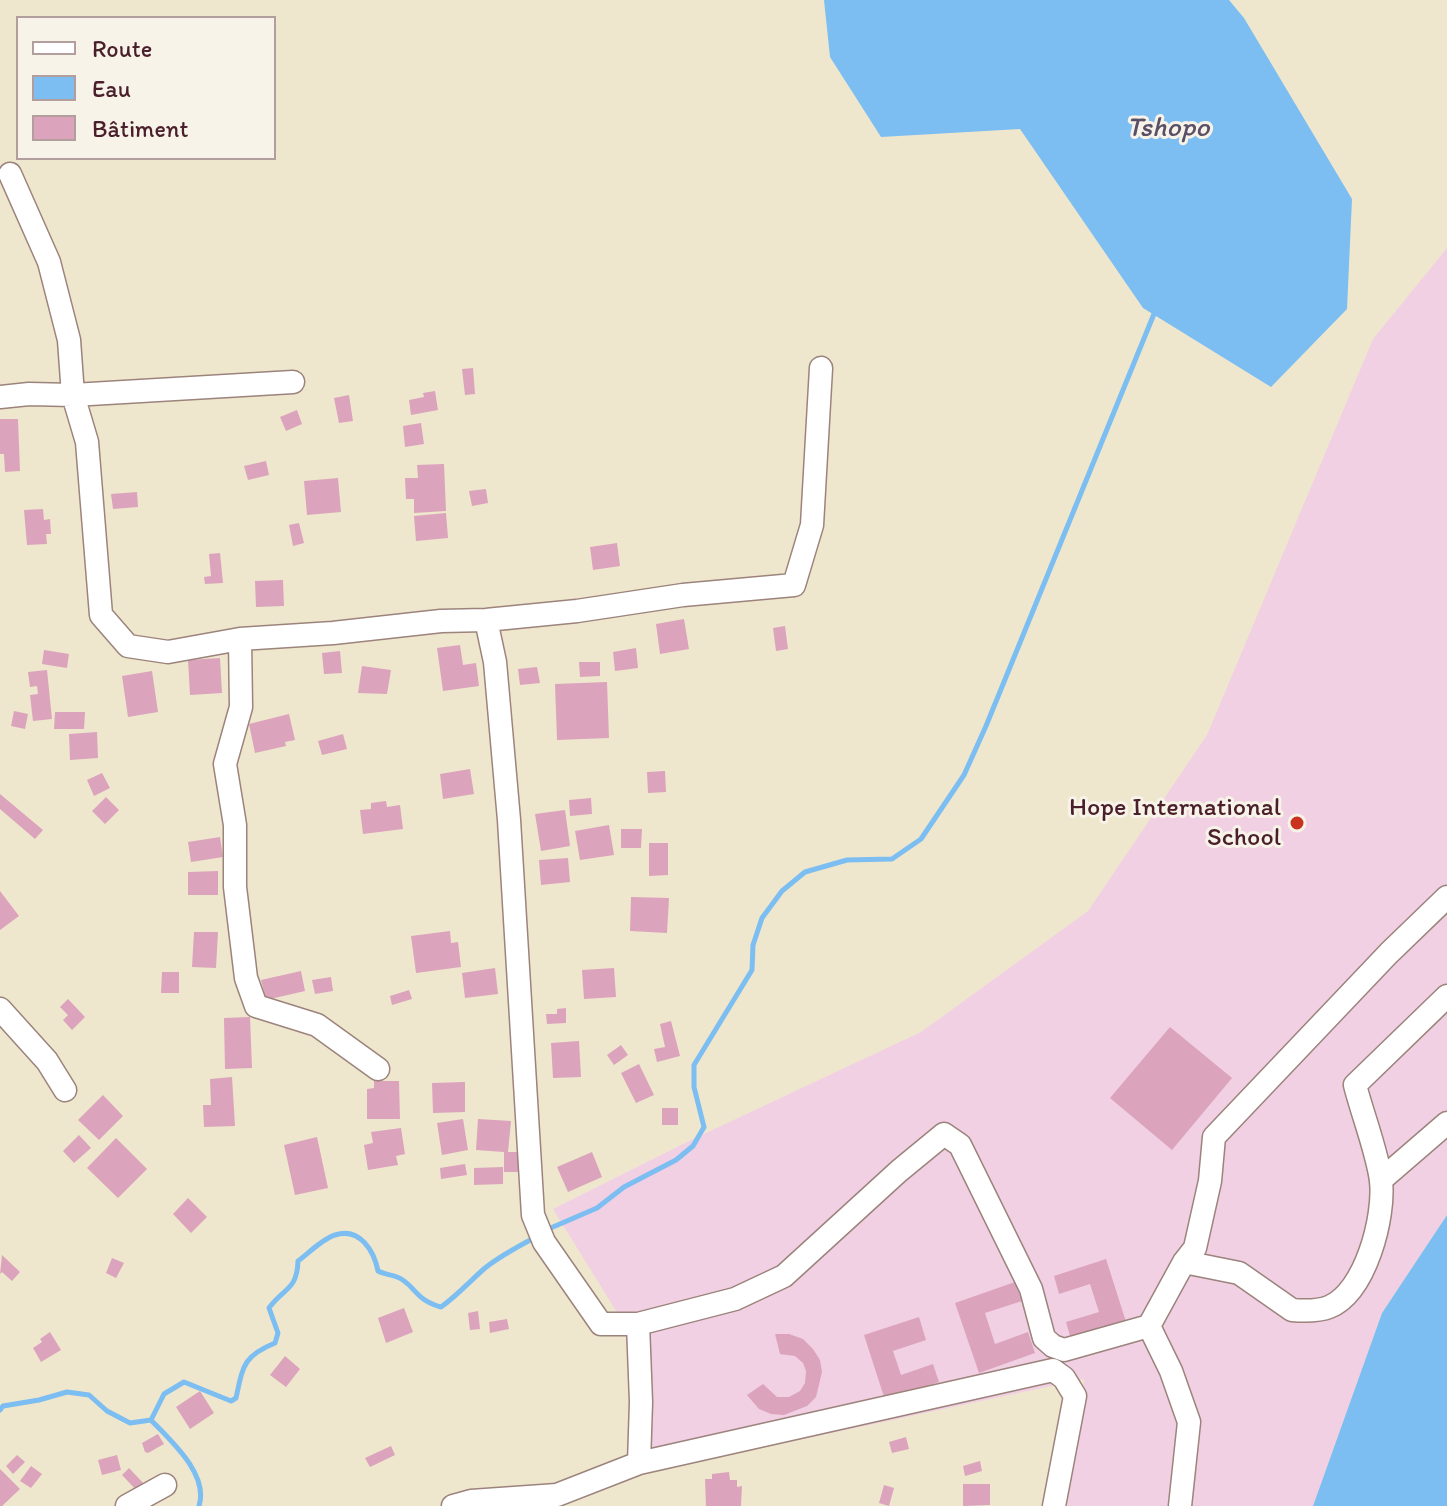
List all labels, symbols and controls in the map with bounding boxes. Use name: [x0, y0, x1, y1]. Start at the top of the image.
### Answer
legend: [16, 16, 276, 160]
text: Route: [92, 34, 152, 63]
text: Eau: [92, 74, 131, 103]
water label: Tshopo: [1126, 112, 1210, 146]
text: Bâtiment: [92, 114, 188, 143]
place label: Hope International School: [1069, 792, 1281, 854]
marker: Hope International School: [1288, 814, 1306, 832]

